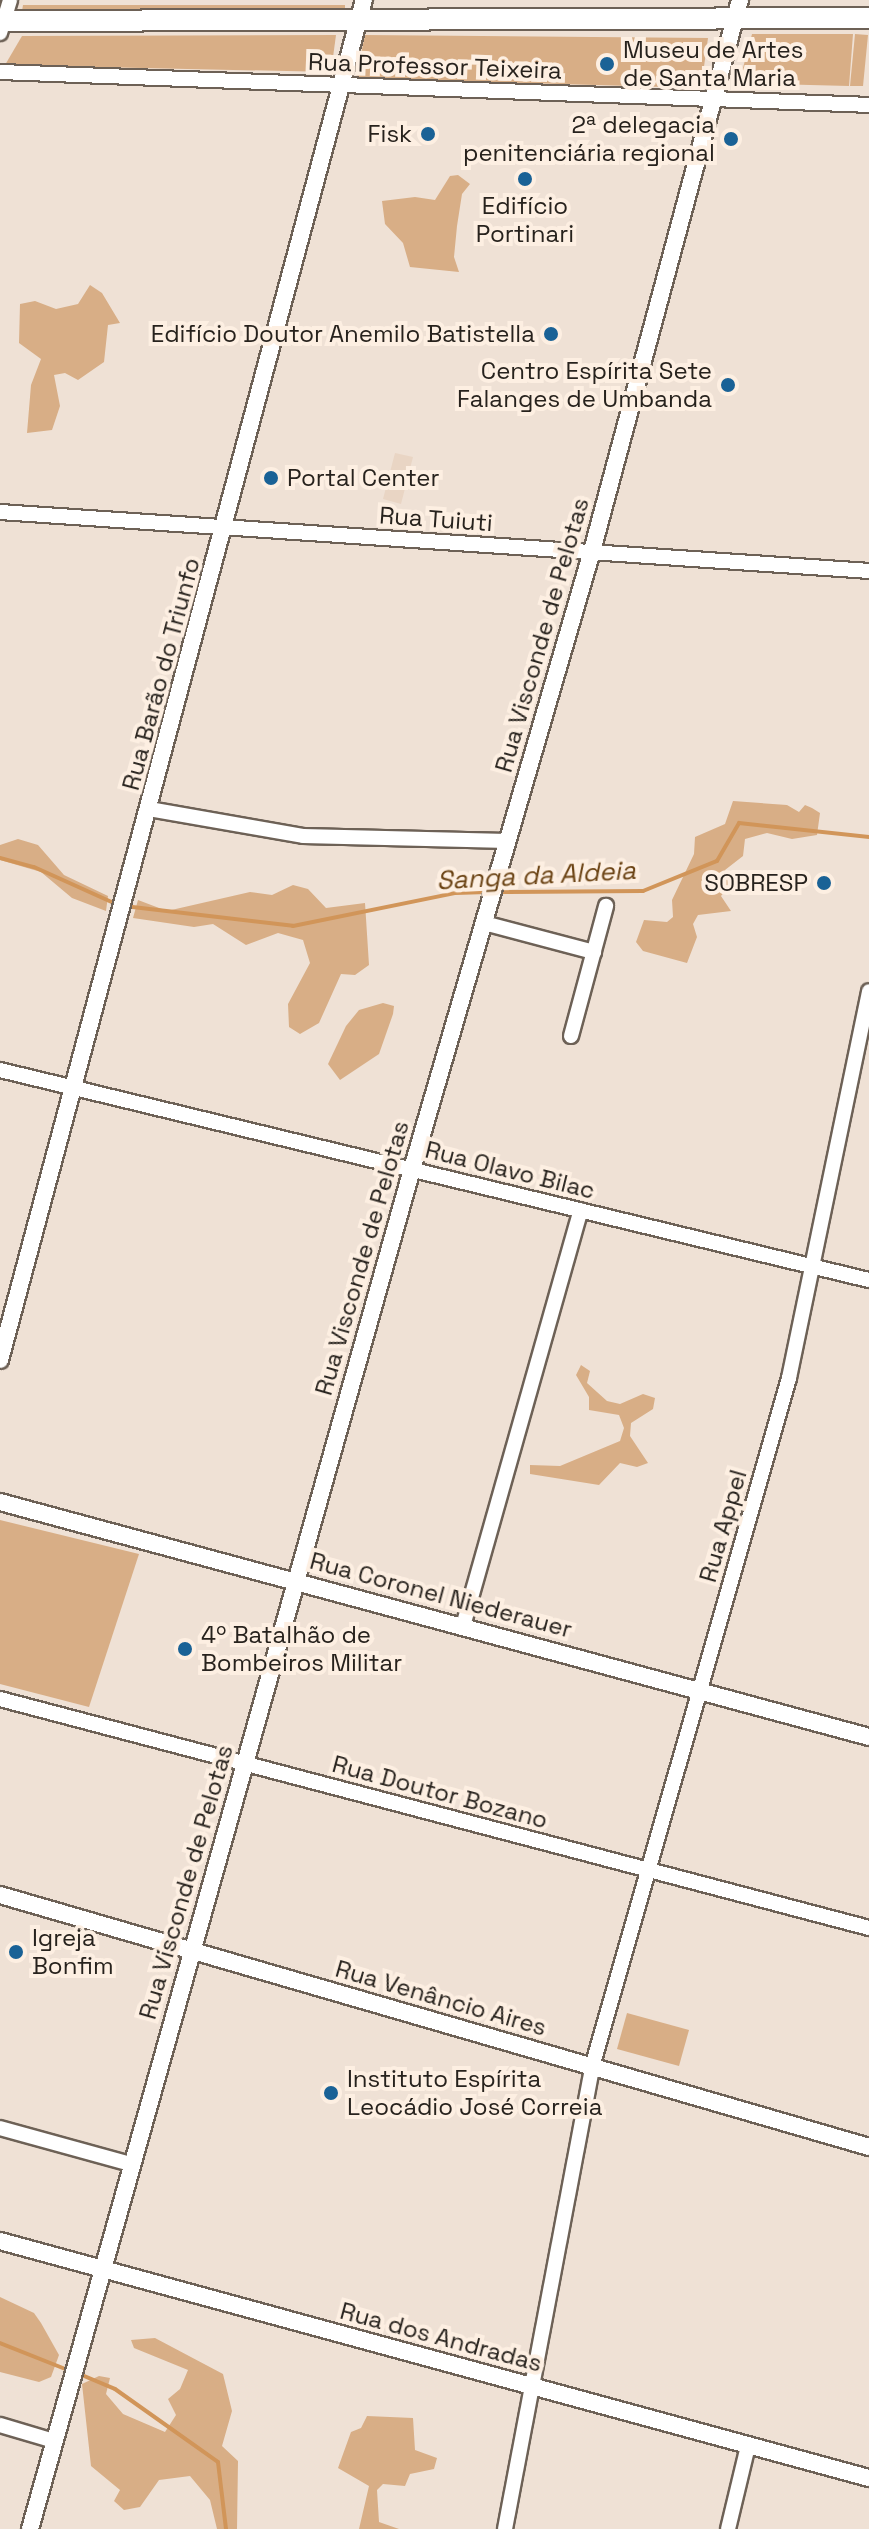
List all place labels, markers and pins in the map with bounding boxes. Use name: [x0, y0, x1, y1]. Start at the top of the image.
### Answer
place label: Museu de Artes de Santa Maria: [623, 36, 804, 92]
marker: Museu de Artes de Santa Maria: [598, 55, 616, 73]
place label: 2ª delegacia penitenciária regional: [463, 111, 715, 167]
place label: Fisk: [368, 120, 412, 148]
marker: Fisk: [419, 125, 437, 143]
marker: 2ª delegacia penitenciária regional: [722, 130, 740, 148]
marker: Edifício Portinari: [516, 170, 534, 188]
place label: Edifício Portinari: [476, 192, 574, 248]
place label: Edifício Doutor Anemilo Batistella: [150, 320, 535, 348]
marker: Edifício Doutor Anemilo Batistella: [542, 325, 560, 343]
place label: Centro Espírita Sete Falanges de Umbanda: [457, 357, 712, 413]
marker: Centro Espírita Sete Falanges de Umbanda: [719, 376, 737, 394]
place label: Portal Center: [287, 464, 440, 492]
marker: Portal Center: [262, 469, 280, 487]
place label: SOBRESP: [704, 869, 808, 897]
marker: SOBRESP: [815, 874, 833, 892]
place label: 4º Batalhão de Bombeiros Militar: [201, 1621, 402, 1677]
marker: 4º Batalhão de Bombeiros Militar: [176, 1640, 194, 1658]
place label: Igreja Bonfim: [32, 1924, 114, 1980]
marker: Igreja Bonfim: [7, 1943, 25, 1961]
place label: Instituto Espírita Leocádio José Correia: [347, 2065, 602, 2121]
marker: Instituto Espírita Leocádio José Correia: [322, 2084, 340, 2102]

